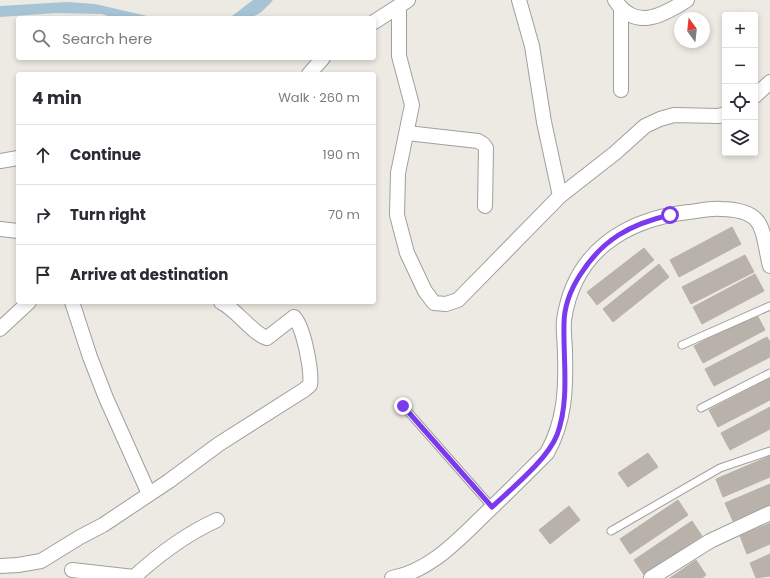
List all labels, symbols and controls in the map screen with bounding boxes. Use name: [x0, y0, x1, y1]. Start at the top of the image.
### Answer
north arrow: [674, 12, 710, 48]
map controls: [722, 12, 758, 156]
button: +: [722, 12, 758, 48]
search box: [16, 16, 376, 60]
icon: search: [30, 27, 52, 49]
text: Search here: [62, 28, 152, 49]
button: −: [722, 48, 758, 84]
button: locate: [722, 84, 758, 120]
text: 4 min: [32, 86, 82, 110]
text: Walk · 260 m: [278, 88, 360, 107]
button: layers: [722, 120, 758, 156]
icon: ahead: [32, 144, 54, 166]
text: Continue: [70, 144, 141, 165]
text: 190 m: [323, 145, 360, 164]
icon: right: [32, 204, 54, 226]
text: Turn right: [70, 204, 146, 225]
text: 70 m: [328, 205, 360, 224]
route start: [661, 206, 679, 224]
icon: arrive: [32, 264, 54, 286]
text: Arrive at destination: [70, 264, 228, 285]
route end: [394, 397, 412, 415]

